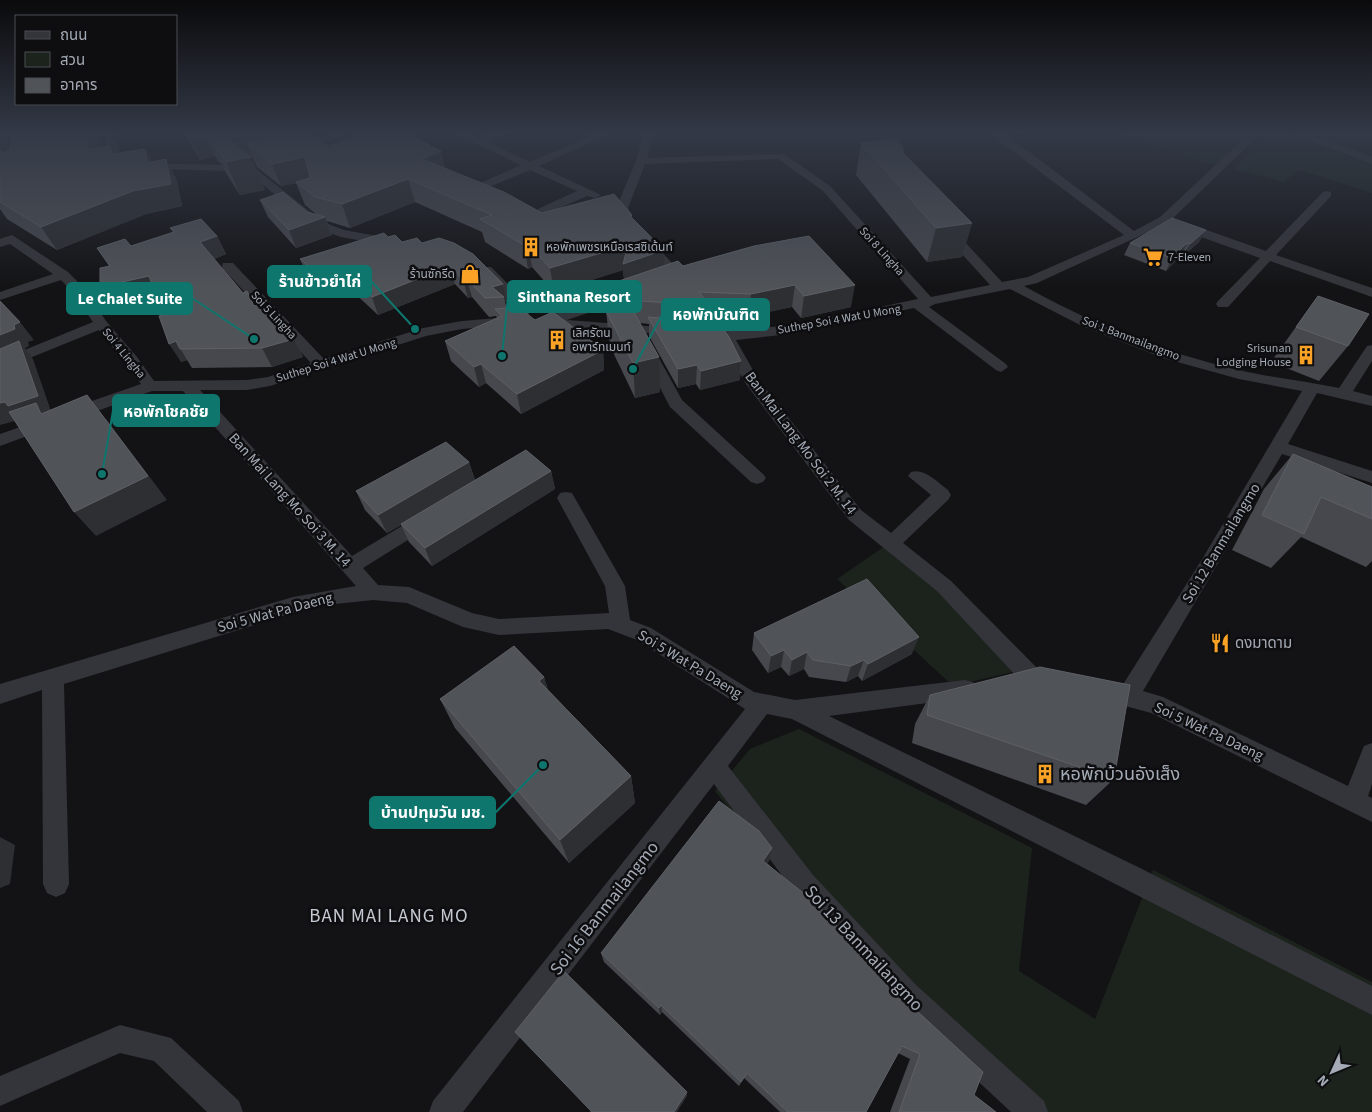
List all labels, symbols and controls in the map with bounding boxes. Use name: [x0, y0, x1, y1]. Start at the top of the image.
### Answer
legend: [15, 15, 178, 105]
text: ถนน: [60, 25, 87, 46]
text: สวน: [60, 50, 85, 71]
text: อาคาร: [60, 75, 97, 96]
street label: Soi 8 Lingha: [855, 223, 908, 280]
building icon: หอพักเพชรเหนือเรสซิเด้นท์: [520, 236, 542, 258]
place label: หอพักเพชรเหนือเรสซิเด้นท์: [546, 239, 673, 256]
supermarket icon: 7-Eleven: [1142, 246, 1164, 268]
place label: 7-Eleven: [1168, 249, 1211, 266]
shop icon: ร้านซักรีด: [459, 263, 481, 285]
callout: ร้านข้าวยำไก่: [268, 266, 371, 297]
place label: ร้านซักรีด: [410, 266, 455, 283]
text: ร้านข้าวยำไก่: [279, 271, 361, 293]
callout: Sinthana Resort: [508, 281, 641, 312]
callout: Le Chalet Suite: [67, 283, 192, 314]
text: Sinthana Resort: [517, 286, 631, 308]
street label: Soi 5 Lingha: [247, 287, 301, 343]
text: Le Chalet Suite: [78, 288, 183, 310]
callout: หอพักบัณฑิต: [662, 299, 769, 330]
street label: Suthep Soi 4 Wat U Mong: [776, 300, 902, 339]
text: หอพักบัณฑิต: [672, 304, 760, 326]
street label: Soi 1 Banmailangmo: [1079, 312, 1182, 365]
street label: Soi 4 Lingha: [98, 324, 149, 382]
place label: เลิศรัตน อพาร์ทเมนท์: [572, 325, 631, 356]
building icon: เลิศรัตน อพาร์ทเมนท์: [546, 329, 568, 351]
street label: Suthep Soi 4 Wat U Mong: [274, 334, 398, 387]
place label: Srisunan Lodging House: [1216, 340, 1291, 371]
building icon: Srisunan Lodging House: [1295, 344, 1317, 366]
street label: Ban Mai Lang Mo Soi 2 M. 14: [740, 367, 862, 520]
callout: หอพักโชคชัย: [113, 395, 219, 426]
text: หอพักโชคชัย: [123, 401, 209, 423]
street label: Ban Mai Lang Mo Soi 3 M. 14: [224, 429, 356, 573]
street label: Soi 12 Banmailangmo: [1177, 479, 1266, 607]
street label: Soi 5 Wat Pa Daeng: [215, 587, 336, 638]
street label: Soi 5 Wat Pa Daeng: [633, 625, 746, 704]
restaurant icon: ดงมาดาม: [1209, 632, 1231, 654]
place label: ดงมาดาม: [1235, 633, 1292, 654]
street label: Soi 5 Wat Pa Daeng: [1151, 697, 1267, 766]
place label: หอพักบ้วนอังเส็ง: [1060, 762, 1180, 787]
building icon: หอพักบ้วนอังเส็ง: [1034, 763, 1056, 785]
callout: บ้านปทุมวัน มช.: [370, 797, 495, 828]
text: บ้านปทุมวัน มช.: [381, 802, 485, 824]
street label: Soi 16 Banmailangmo: [544, 836, 665, 981]
street label: Soi 13 Banmailangmo: [799, 880, 929, 1017]
district label: BAN MAI LANG MO: [309, 903, 469, 930]
north arrow: [1307, 1047, 1357, 1097]
text: N: [1313, 1070, 1334, 1091]

